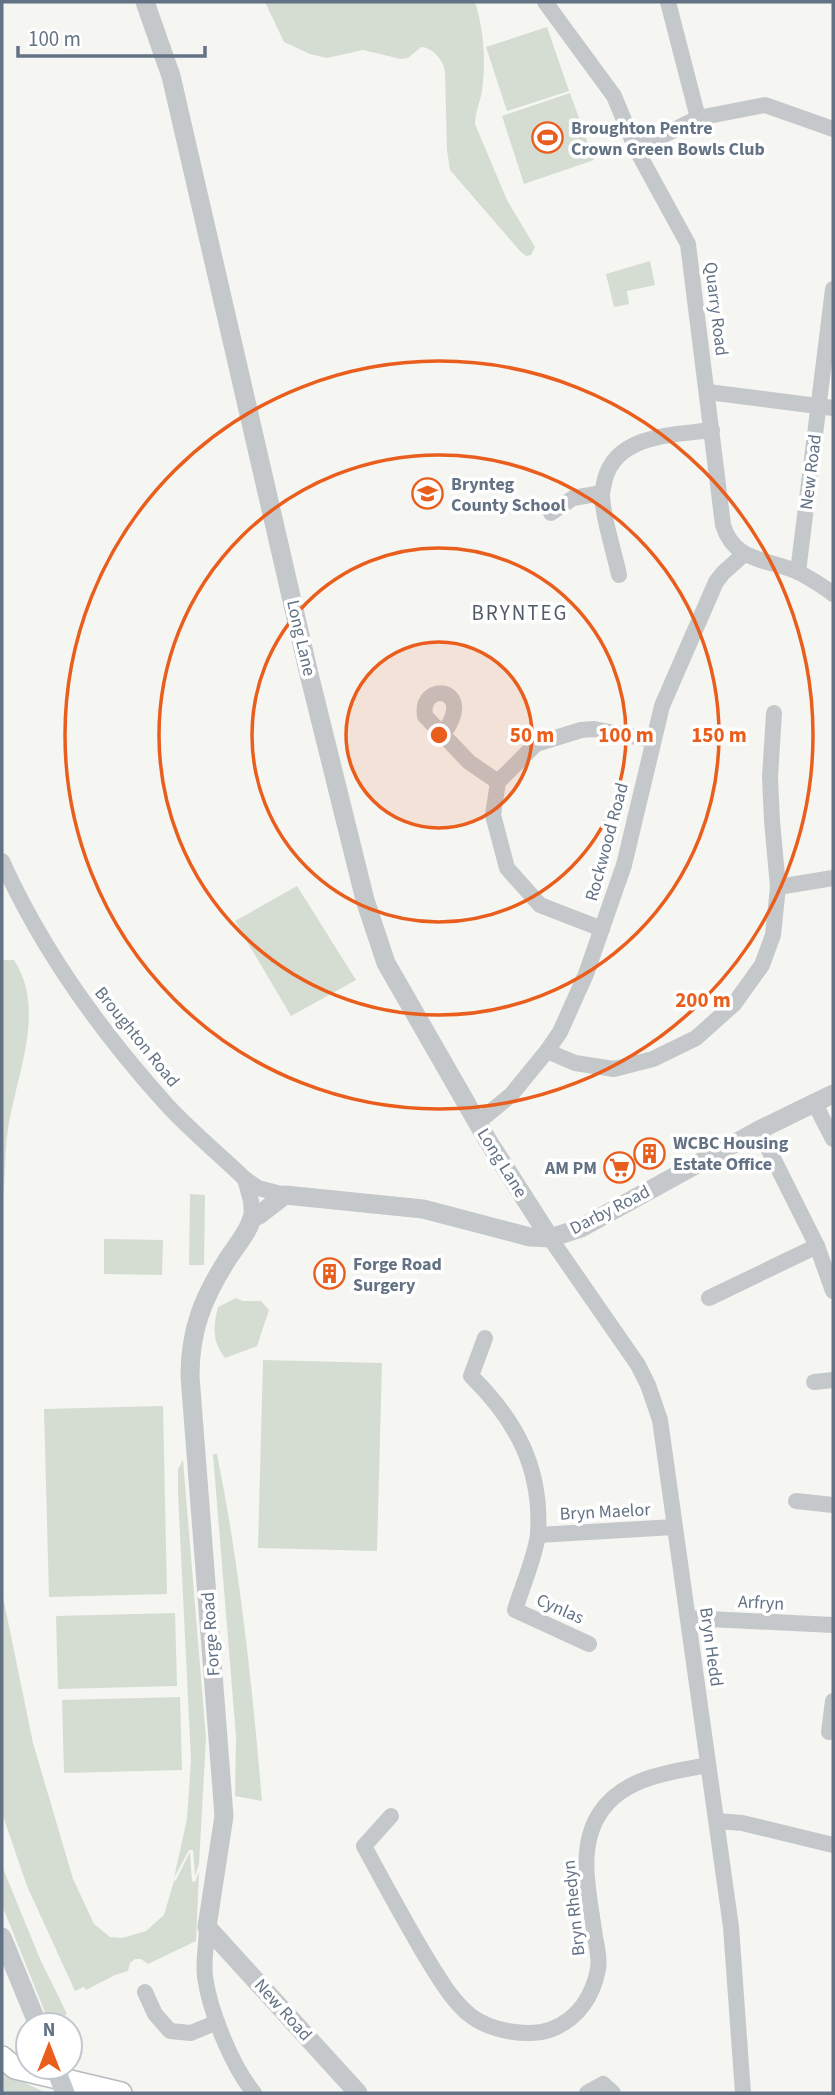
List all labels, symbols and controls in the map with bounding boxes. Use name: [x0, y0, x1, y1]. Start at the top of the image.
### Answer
scale bar: [18, 14, 205, 58]
text: 100 m: [28, 24, 81, 54]
place label: Broughton Pentre Crown Green Bowls Club: [571, 116, 765, 162]
sports icon: Broughton Pentre Crown Green Bowls Club: [531, 121, 565, 155]
street label: Quarry Road: [698, 261, 734, 357]
street label: New Road: [794, 433, 828, 511]
place label: Brynteg County School: [451, 472, 566, 518]
school or university icon: Brynteg County School: [411, 477, 445, 511]
street label: Long Lane: [280, 597, 322, 679]
district label: BRYNTEG: [471, 598, 569, 628]
text: 50 m: [510, 720, 554, 750]
text: 100 m: [598, 720, 654, 750]
text: 150 m: [691, 720, 747, 750]
centre of rings: [427, 723, 451, 747]
street label: Rockwood Road: [579, 780, 635, 904]
street label: Broughton Road: [89, 981, 185, 1093]
text: 200 m: [675, 985, 731, 1015]
street label: Long Lane: [471, 1124, 533, 1203]
place label: WCBC Housing Estate Office: [673, 1131, 789, 1177]
building icon: WCBC Housing Estate Office: [633, 1136, 667, 1170]
supermarket icon: AM PM: [603, 1151, 637, 1185]
place label: AM PM: [544, 1156, 597, 1181]
street label: Darby Road: [566, 1179, 654, 1241]
place label: Forge Road Surgery: [353, 1252, 442, 1298]
building icon: Forge Road Surgery: [313, 1257, 347, 1291]
street label: Bryn Maelor: [559, 1497, 652, 1527]
street label: Cynlas: [532, 1588, 588, 1630]
street label: Arfryn: [737, 1589, 785, 1617]
street label: Forge Road: [196, 1591, 226, 1677]
street label: Bryn Hedd: [693, 1606, 729, 1688]
street label: Bryn Rhedyn: [557, 1859, 591, 1957]
street label: New Road: [248, 1973, 318, 2047]
north arrow: [14, 2011, 84, 2081]
text: N: [43, 2017, 55, 2044]

